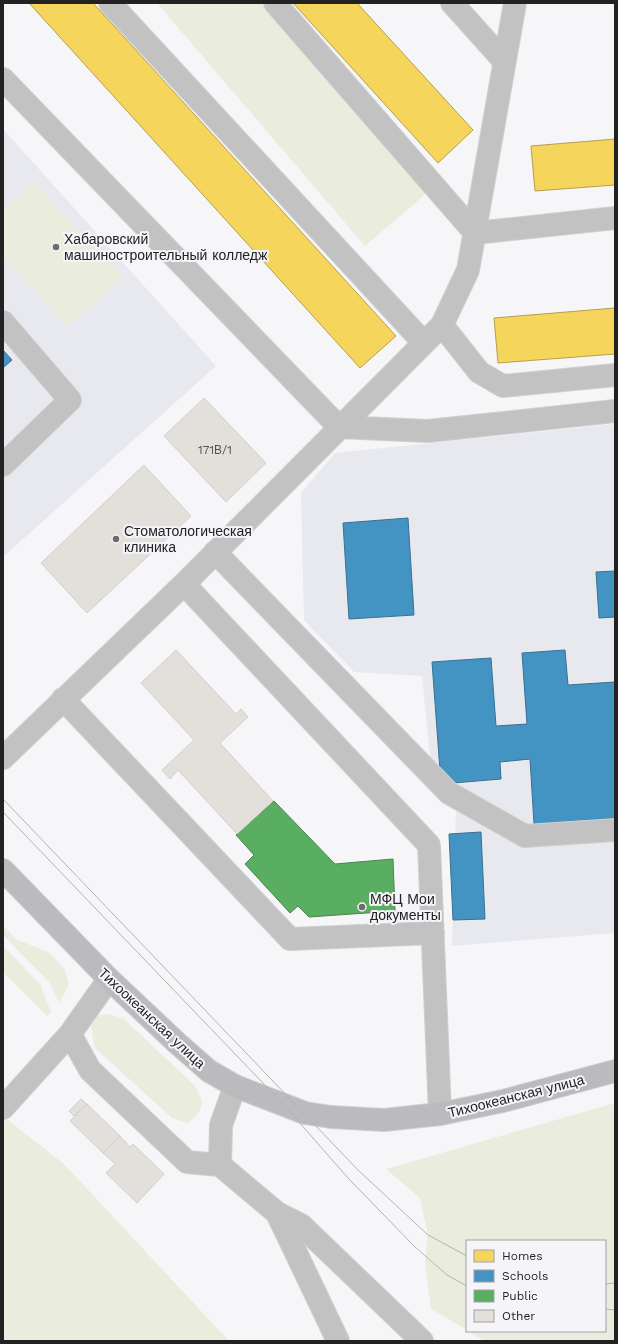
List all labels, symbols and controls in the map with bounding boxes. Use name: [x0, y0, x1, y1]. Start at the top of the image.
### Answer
place label: Хабаровский машиностроительный колледж: [64, 231, 268, 263]
marker: Хабаровский машиностроительный колледж: [51, 242, 61, 252]
house number: 171В/1: [198, 443, 232, 457]
place label: Стоматологическая клиника: [124, 523, 252, 555]
marker: Стоматологическая клиника: [111, 534, 121, 544]
place label: МФЦ Мои документы: [370, 891, 441, 923]
marker: МФЦ Мои документы: [357, 902, 367, 912]
street label: Тихоокеанская улица: [95, 964, 209, 1072]
street label: Тихоокеанская улица: [446, 1071, 586, 1121]
legend: [466, 1240, 606, 1332]
text: Homes: [502, 1249, 543, 1263]
text: Schools: [502, 1269, 548, 1283]
text: Public: [502, 1289, 538, 1303]
text: Other: [502, 1309, 535, 1323]

